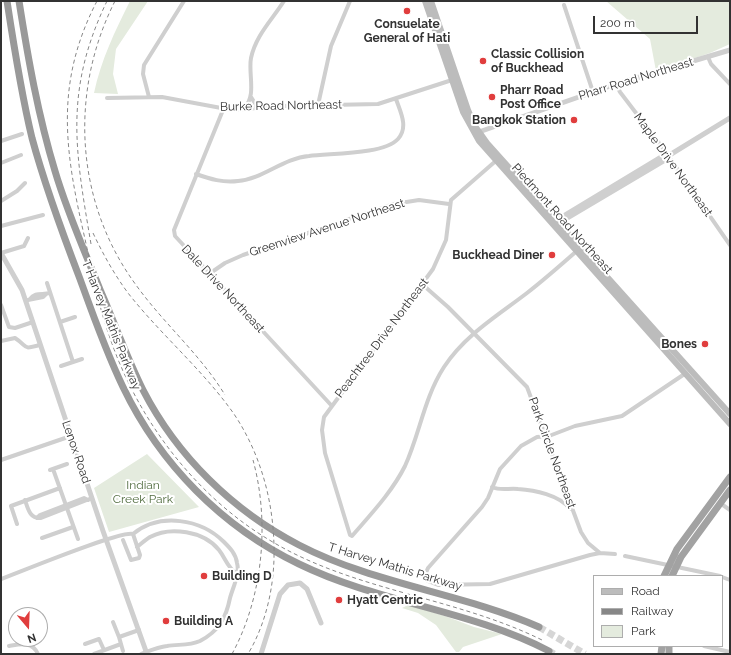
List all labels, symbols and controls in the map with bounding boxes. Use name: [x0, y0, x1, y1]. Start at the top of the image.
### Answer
marker: Consuelate General of Hati: [402, 6, 412, 16]
scale bar: [595, 8, 700, 34]
text: 200 m: [600, 16, 635, 30]
place label: Consuelate General of Hati: [364, 17, 450, 45]
place label: Classic Collision of Buckhead: [491, 47, 584, 75]
street label: Pharr Road Northeast: [577, 55, 695, 103]
marker: Classic Collision of Buckhead: [478, 56, 488, 66]
place label: Pharr Road Post Office: [500, 83, 563, 111]
marker: Pharr Road Post Office: [487, 92, 497, 102]
street label: Burke Road Northeast: [220, 98, 342, 114]
street label: Maple Drive Northeast: [631, 110, 715, 220]
place label: Bangkok Station: [472, 113, 566, 127]
marker: Bangkok Station: [569, 115, 579, 125]
street label: Piedmont Road Northeast: [509, 161, 615, 277]
street label: Greenview Avenue Northeast: [248, 196, 406, 260]
street label: Dale Drive Northeast: [178, 242, 268, 336]
place label: Buckhead Diner: [452, 248, 544, 262]
marker: Buckhead Diner: [547, 250, 557, 260]
street label: T Harvey Mathis Parkway: [78, 258, 144, 392]
street label: Peachtree Drive Northeast: [332, 275, 432, 401]
place label: Bones: [661, 337, 697, 351]
marker: Bones: [700, 339, 710, 349]
street label: Park Circle Northeast: [525, 395, 579, 511]
street label: Lenox Road: [59, 419, 93, 485]
park label: Indian Creek Park: [113, 478, 173, 506]
street label: T Harvey Mathis Parkway: [326, 540, 464, 594]
place label: Building D: [212, 569, 272, 583]
marker: Building D: [199, 571, 209, 581]
legend: [593, 575, 723, 647]
text: Road: [631, 584, 660, 598]
place label: Hyatt Centric: [347, 593, 423, 607]
marker: Hyatt Centric: [334, 595, 344, 605]
text: Railway: [631, 604, 673, 618]
north arrow: [8, 607, 48, 647]
place label: Building A: [174, 614, 233, 628]
marker: Building A: [161, 616, 171, 626]
text: Park: [631, 624, 656, 638]
text: N: [26, 630, 38, 645]

